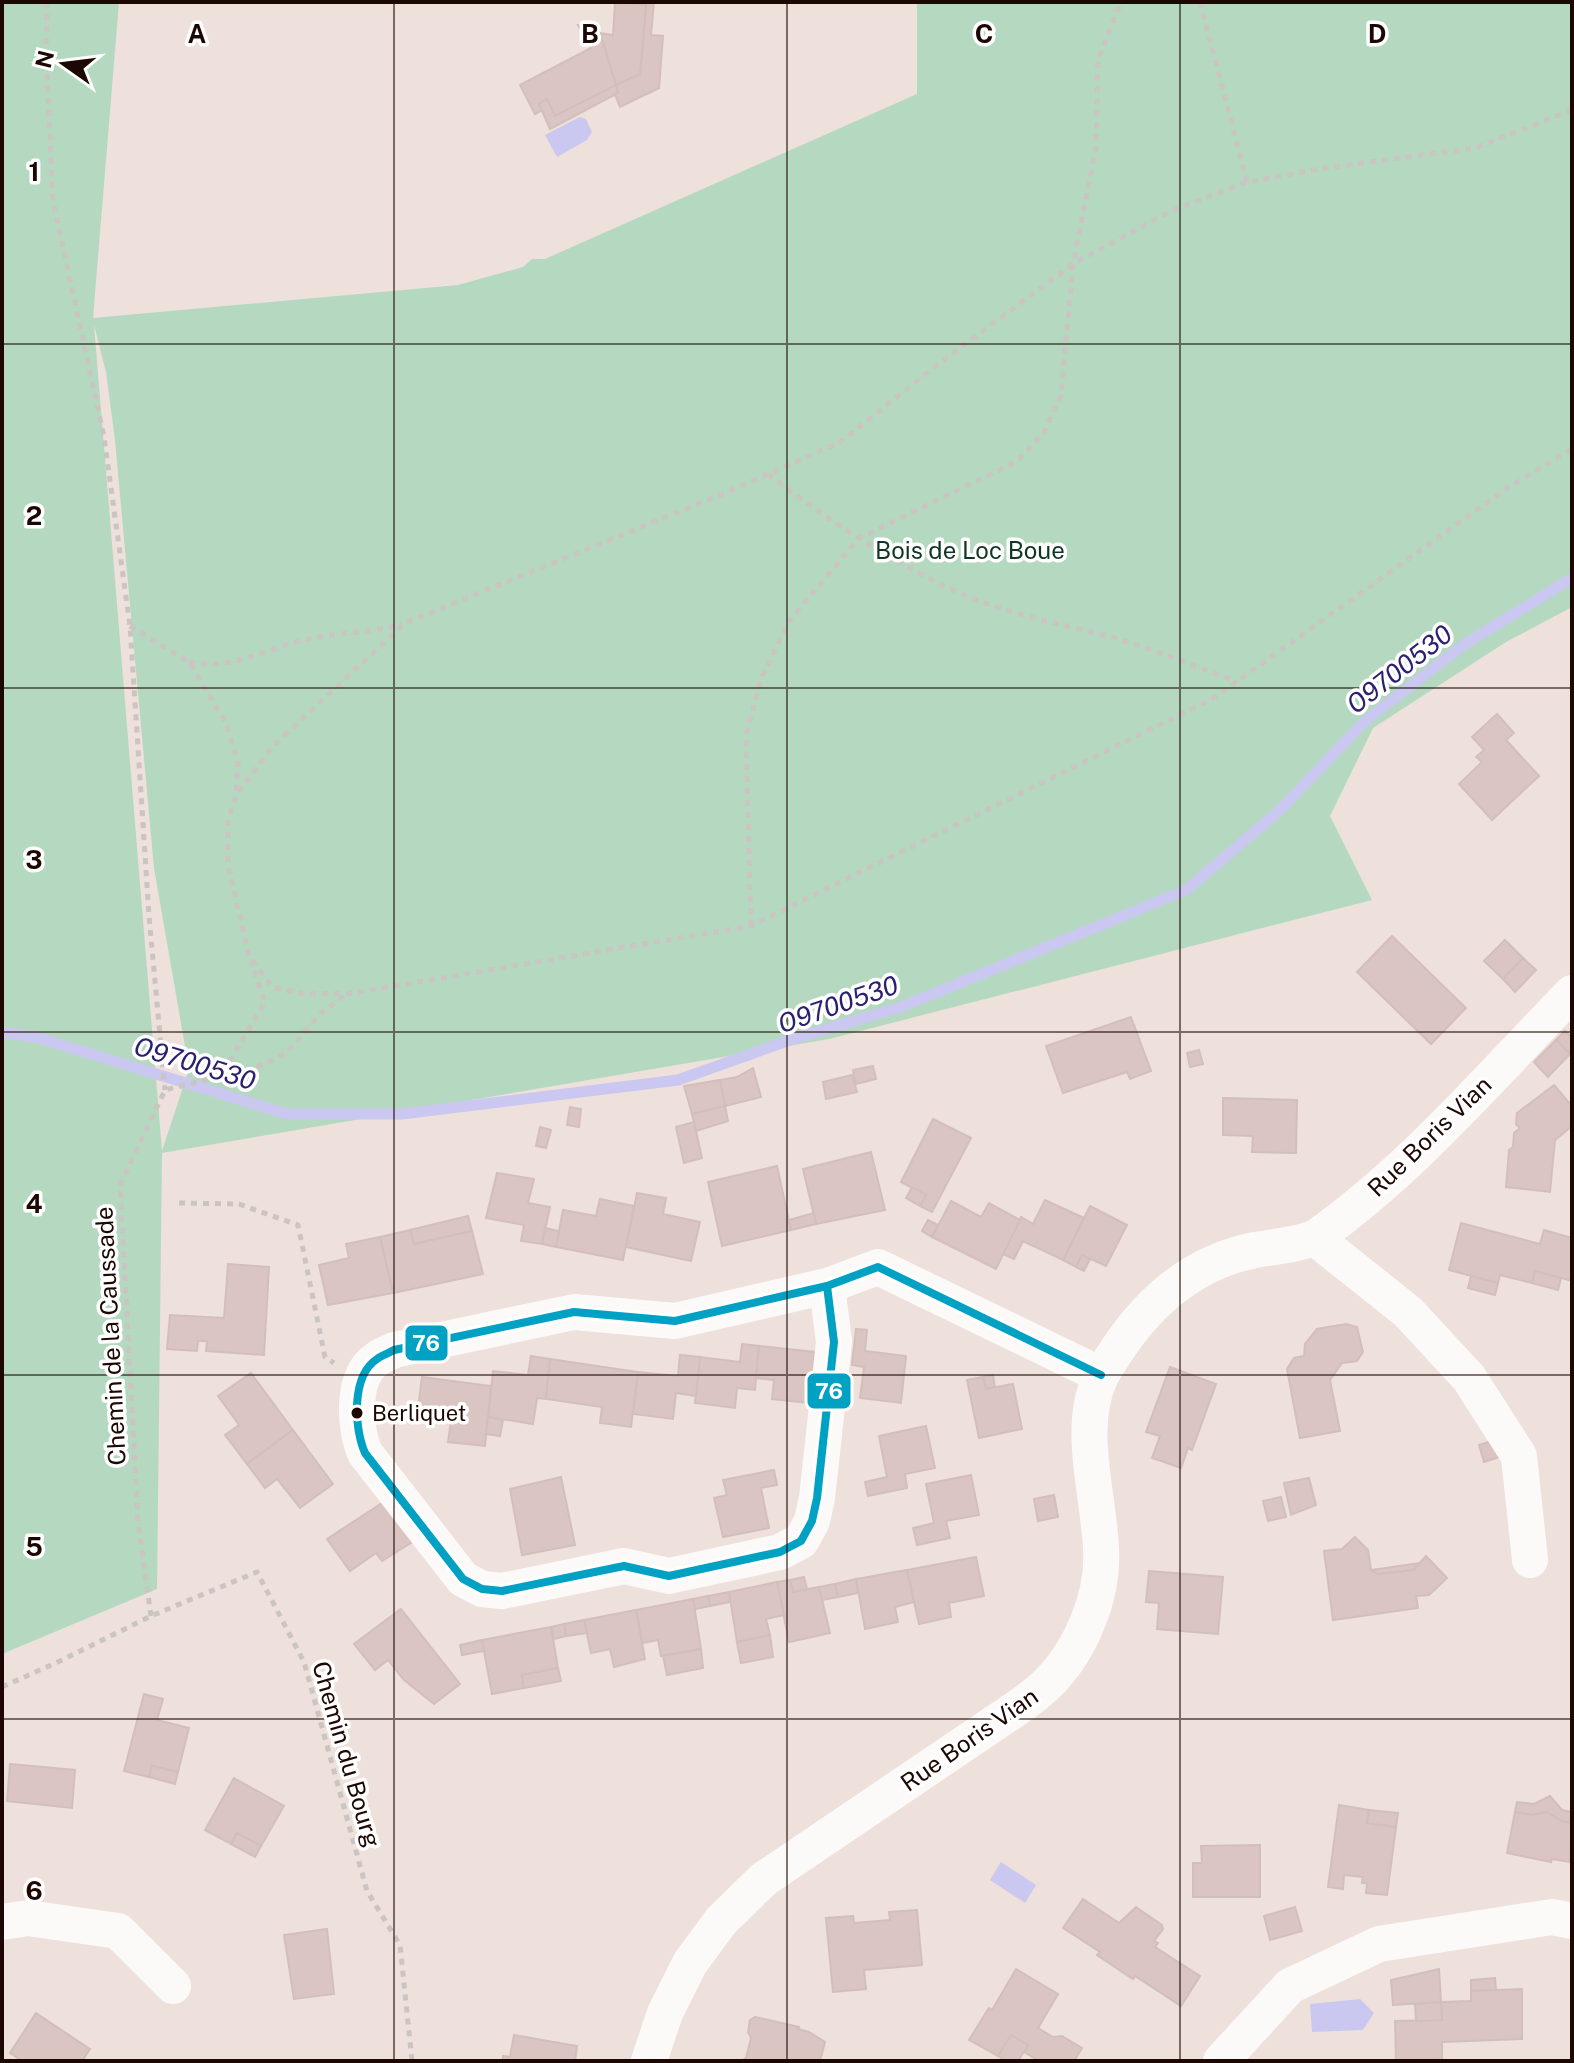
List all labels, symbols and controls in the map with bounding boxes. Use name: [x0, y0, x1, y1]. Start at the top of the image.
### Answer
text: A: [188, 18, 207, 49]
text: B: [581, 18, 599, 49]
text: C: [975, 18, 993, 49]
text: D: [1368, 18, 1386, 49]
north arrow: [24, 24, 104, 104]
text: N: [30, 48, 59, 71]
text: 1: [28, 156, 40, 187]
text: 2: [26, 500, 42, 531]
park label: Bois de Loc Boue: [875, 536, 1065, 564]
water label: O9700530: [1340, 618, 1458, 720]
text: 3: [25, 844, 43, 875]
water label: O9700530: [774, 969, 903, 1039]
water label: O9700530: [131, 1030, 260, 1096]
street label: Rue Boris Vian: [1361, 1070, 1497, 1202]
text: 4: [25, 1188, 43, 1219]
street label: Chemin de la Caussade: [89, 1206, 131, 1466]
line badge: 76: [404, 1324, 449, 1362]
text: 76: [412, 1330, 440, 1356]
line badge: 76: [806, 1372, 852, 1410]
text: 76: [815, 1378, 843, 1404]
place label: Berliquet: [372, 1400, 466, 1426]
marker: Berliquet: [349, 1405, 365, 1421]
text: 5: [25, 1531, 43, 1562]
street label: Chemin du Bourg: [307, 1658, 387, 1850]
street label: Rue Boris Vian: [895, 1681, 1043, 1797]
text: 6: [25, 1875, 43, 1906]

